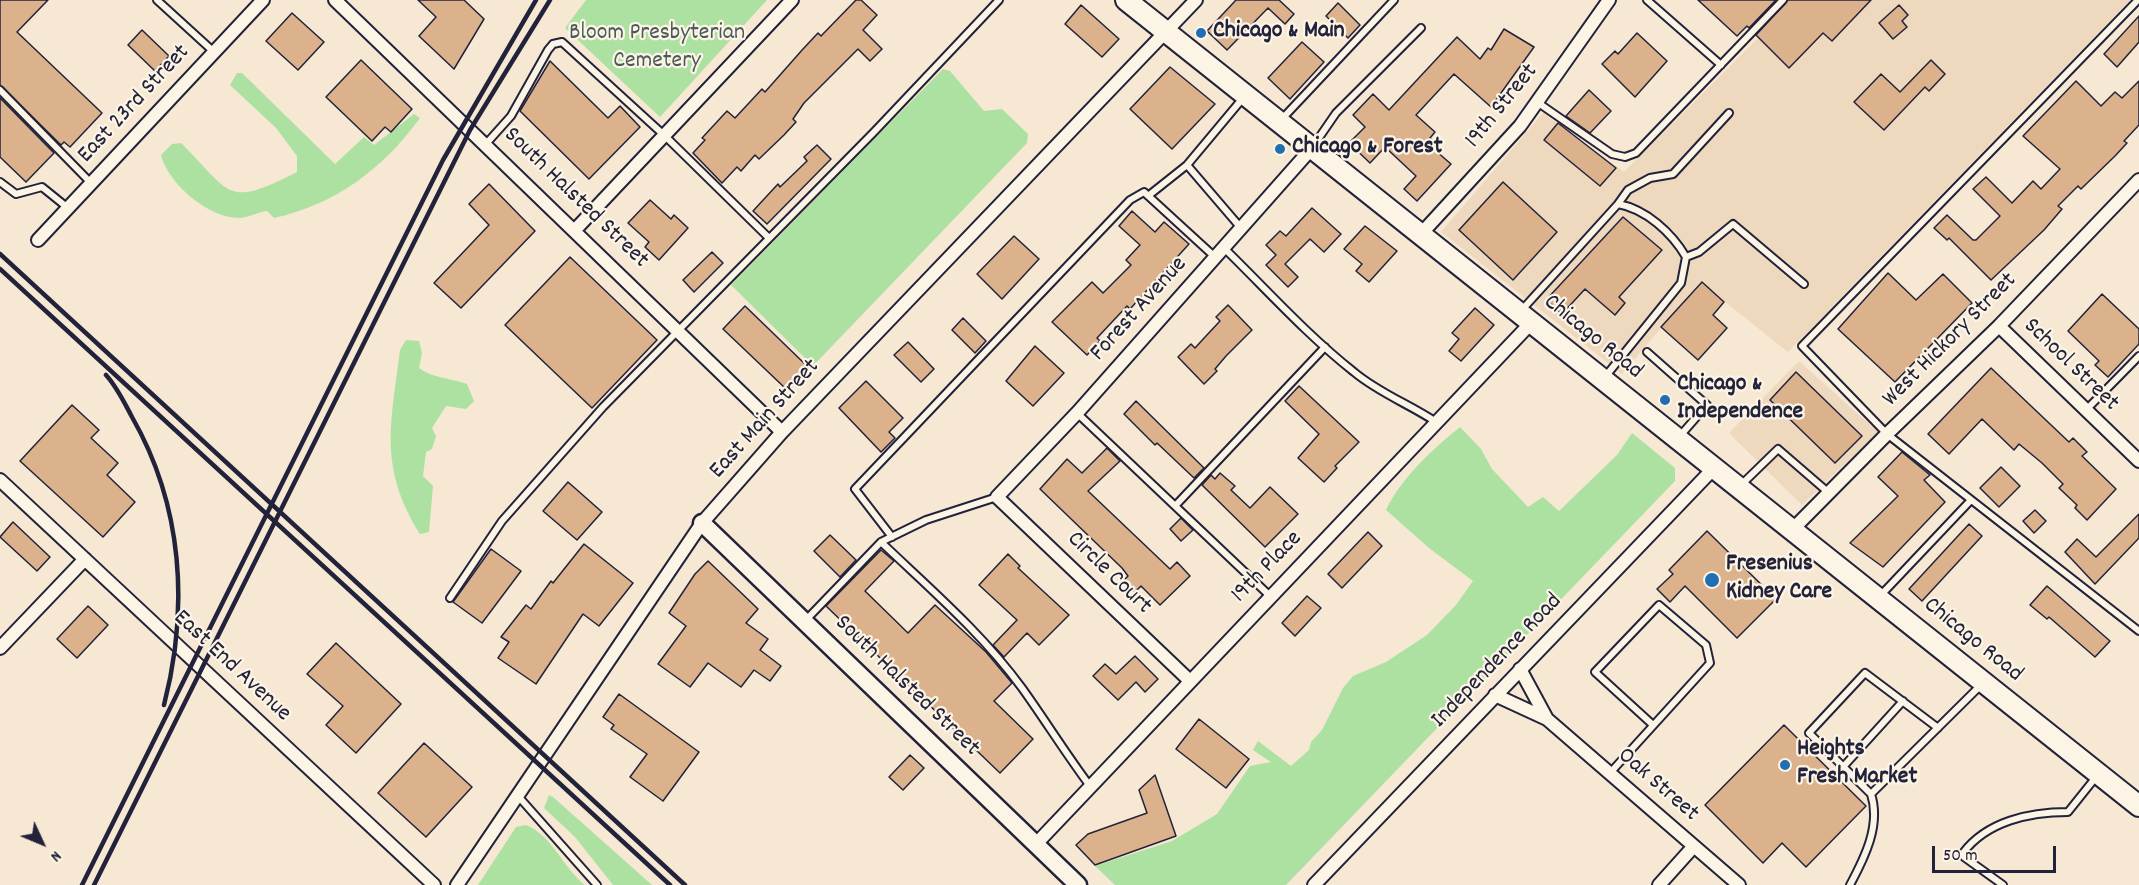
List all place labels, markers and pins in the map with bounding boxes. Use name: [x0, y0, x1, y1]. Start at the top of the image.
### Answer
place label: Chicago & Main: [1213, 19, 1345, 47]
marker: Chicago & Main: [1194, 26, 1208, 40]
place label: Chicago & Forest: [1292, 135, 1443, 163]
marker: Chicago & Forest: [1273, 142, 1287, 156]
place label: Chicago & Independence: [1677, 372, 1803, 428]
marker: Chicago & Independence: [1658, 393, 1672, 407]
place label: Fresenius Kidney Care: [1726, 552, 1832, 608]
marker: Fresenius Kidney Care: [1703, 571, 1721, 589]
place label: Heights Fresh Market: [1797, 737, 1917, 793]
marker: Heights Fresh Market: [1778, 758, 1792, 772]

